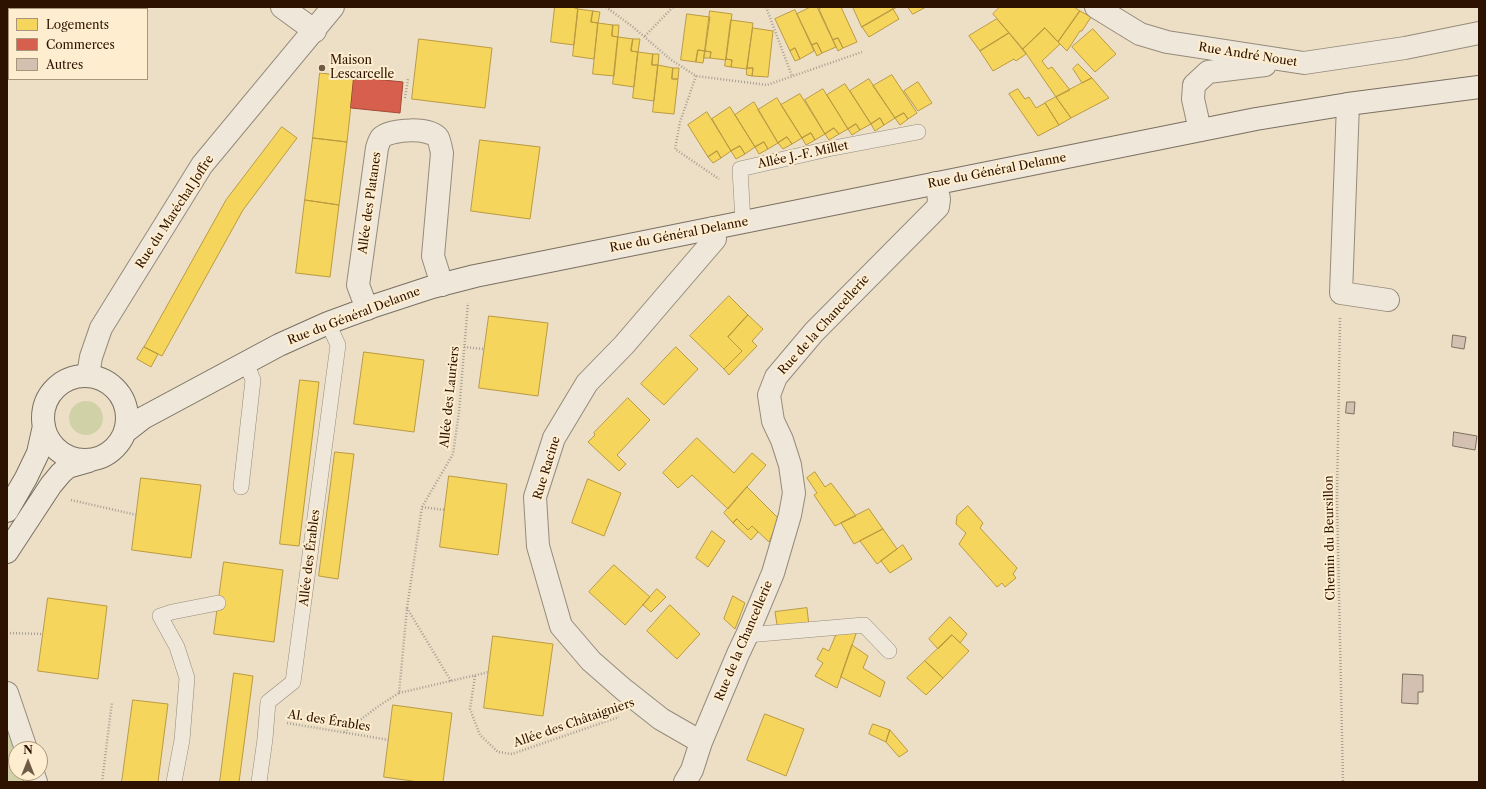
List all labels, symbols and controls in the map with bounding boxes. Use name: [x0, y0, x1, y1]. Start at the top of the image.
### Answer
legend: [8, 8, 148, 80]
text: Logements: [46, 17, 109, 32]
text: Commerces: [46, 37, 115, 52]
street label: Rue André Nouet: [1198, 40, 1298, 70]
place label: Maison Lescarcelle: [330, 54, 394, 82]
text: Autres: [46, 57, 83, 72]
marker: Maison Lescarcelle: [317, 63, 327, 73]
street label: Allée J.-F. Millet: [756, 138, 850, 172]
street label: Allée des Platanes: [356, 151, 384, 255]
street label: Rue du Général Delanne: [927, 151, 1067, 191]
street label: Rue du Maréchal Joffre: [133, 153, 217, 271]
street label: Rue du Général Delanne: [609, 215, 749, 255]
street label: Rue de la Chancellerie: [775, 272, 873, 378]
street label: Rue du Général Delanne: [286, 284, 422, 348]
street label: Allée des Lauriers: [437, 345, 463, 449]
street label: Rue Racine: [531, 435, 563, 501]
street label: Chemin du Beursillon: [1322, 475, 1338, 601]
street label: Allée des Érables: [297, 509, 323, 607]
street label: Rue de la Chancellerie: [712, 579, 776, 703]
street label: Allée des Châtaigniers: [512, 696, 636, 750]
street label: Al. des Érables: [287, 707, 371, 735]
north arrow: [8, 741, 48, 781]
text: N: [23, 743, 33, 757]

